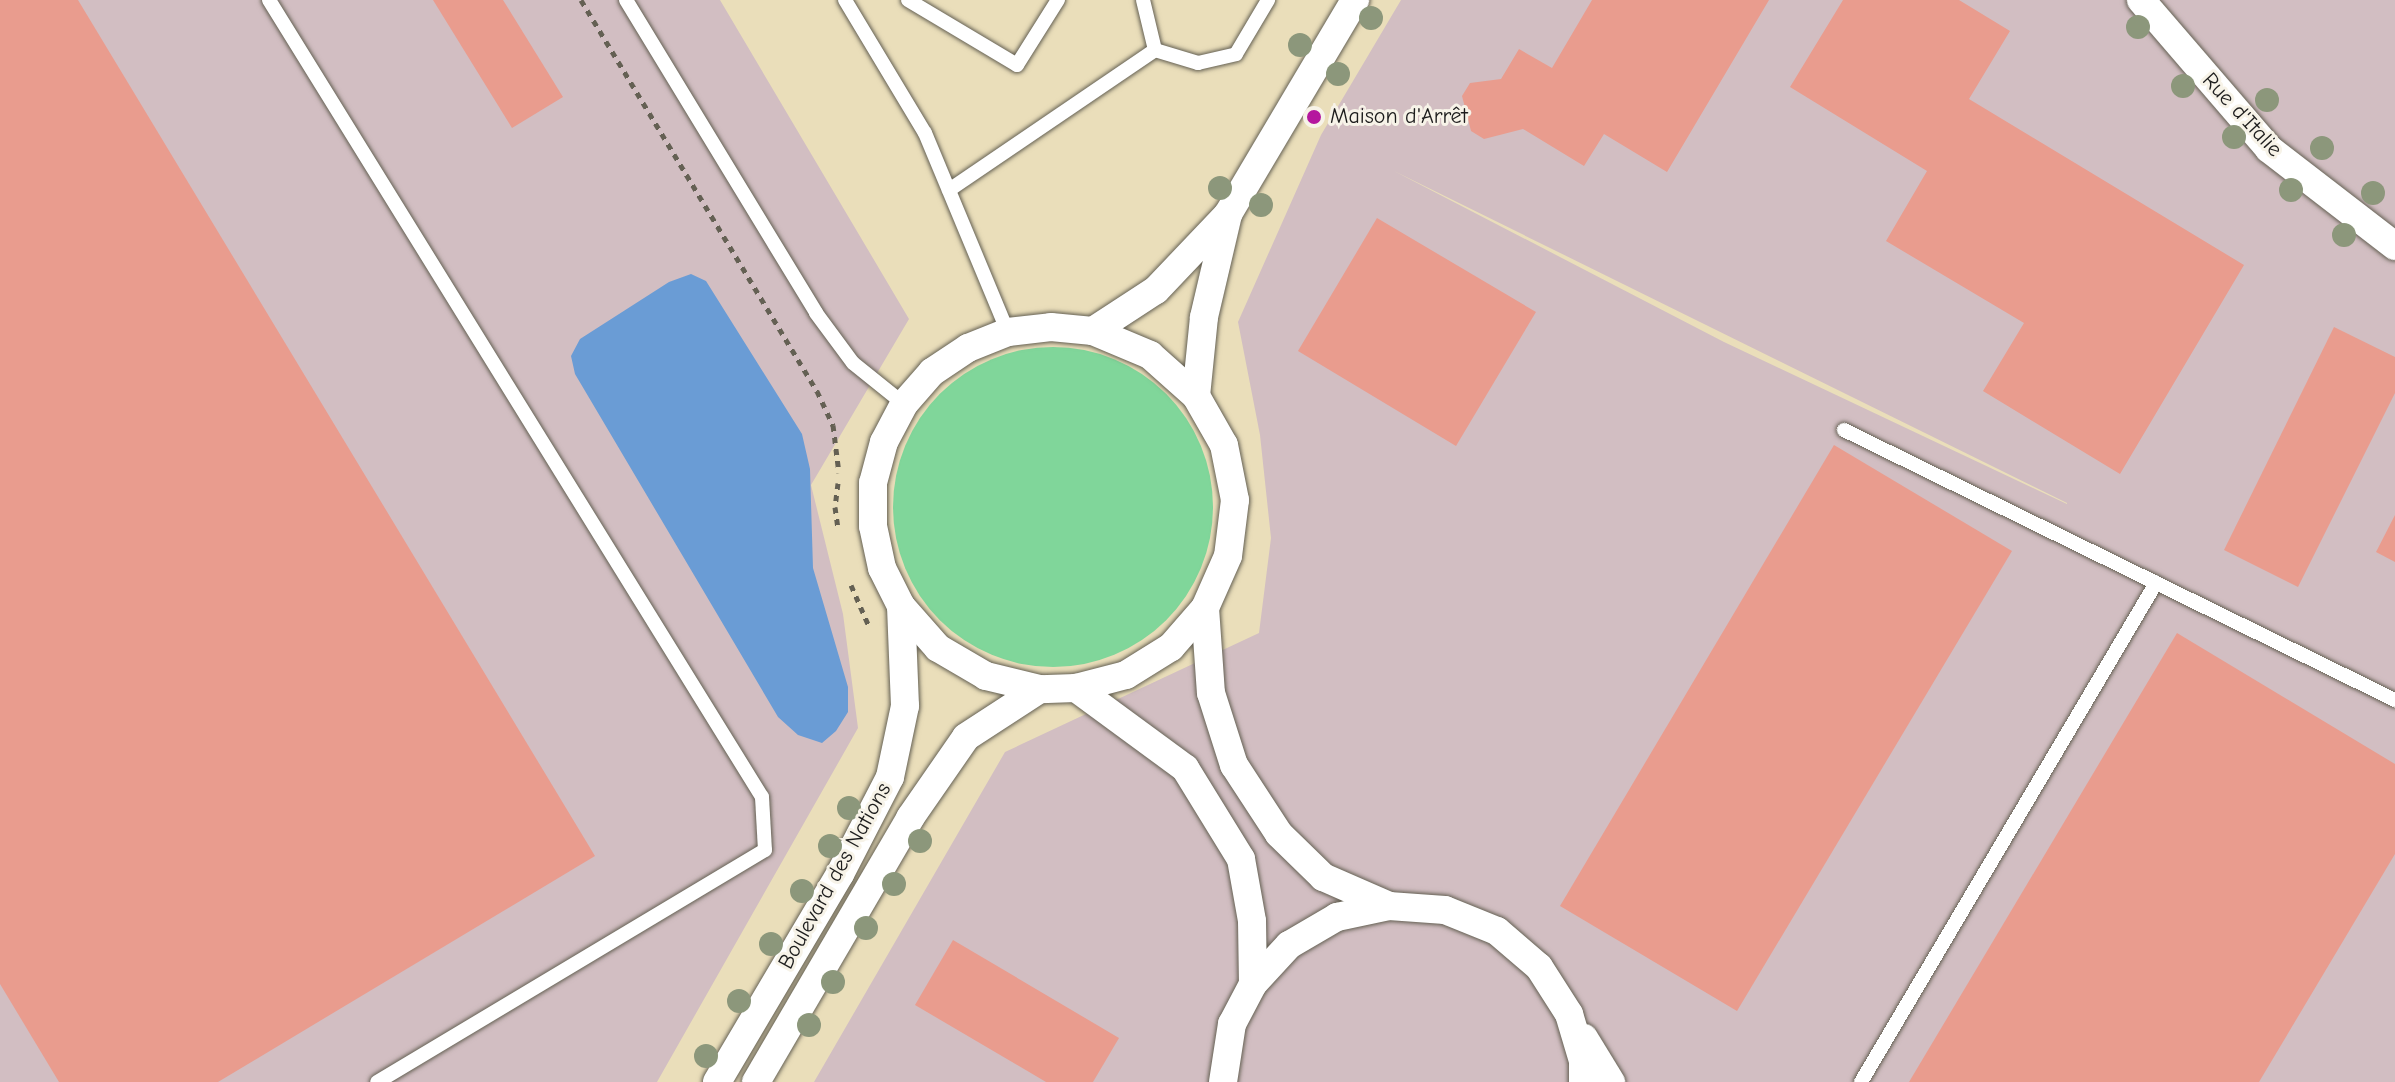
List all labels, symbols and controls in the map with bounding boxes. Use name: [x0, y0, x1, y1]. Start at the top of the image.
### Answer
street label: Rue d'Italie: [2196, 68, 2288, 162]
place label: Maison d'Arrêt: [1330, 104, 1468, 130]
marker: Maison d'Arrêt: [1305, 108, 1323, 126]
street label: Boulevard des Nations: [773, 778, 897, 974]

